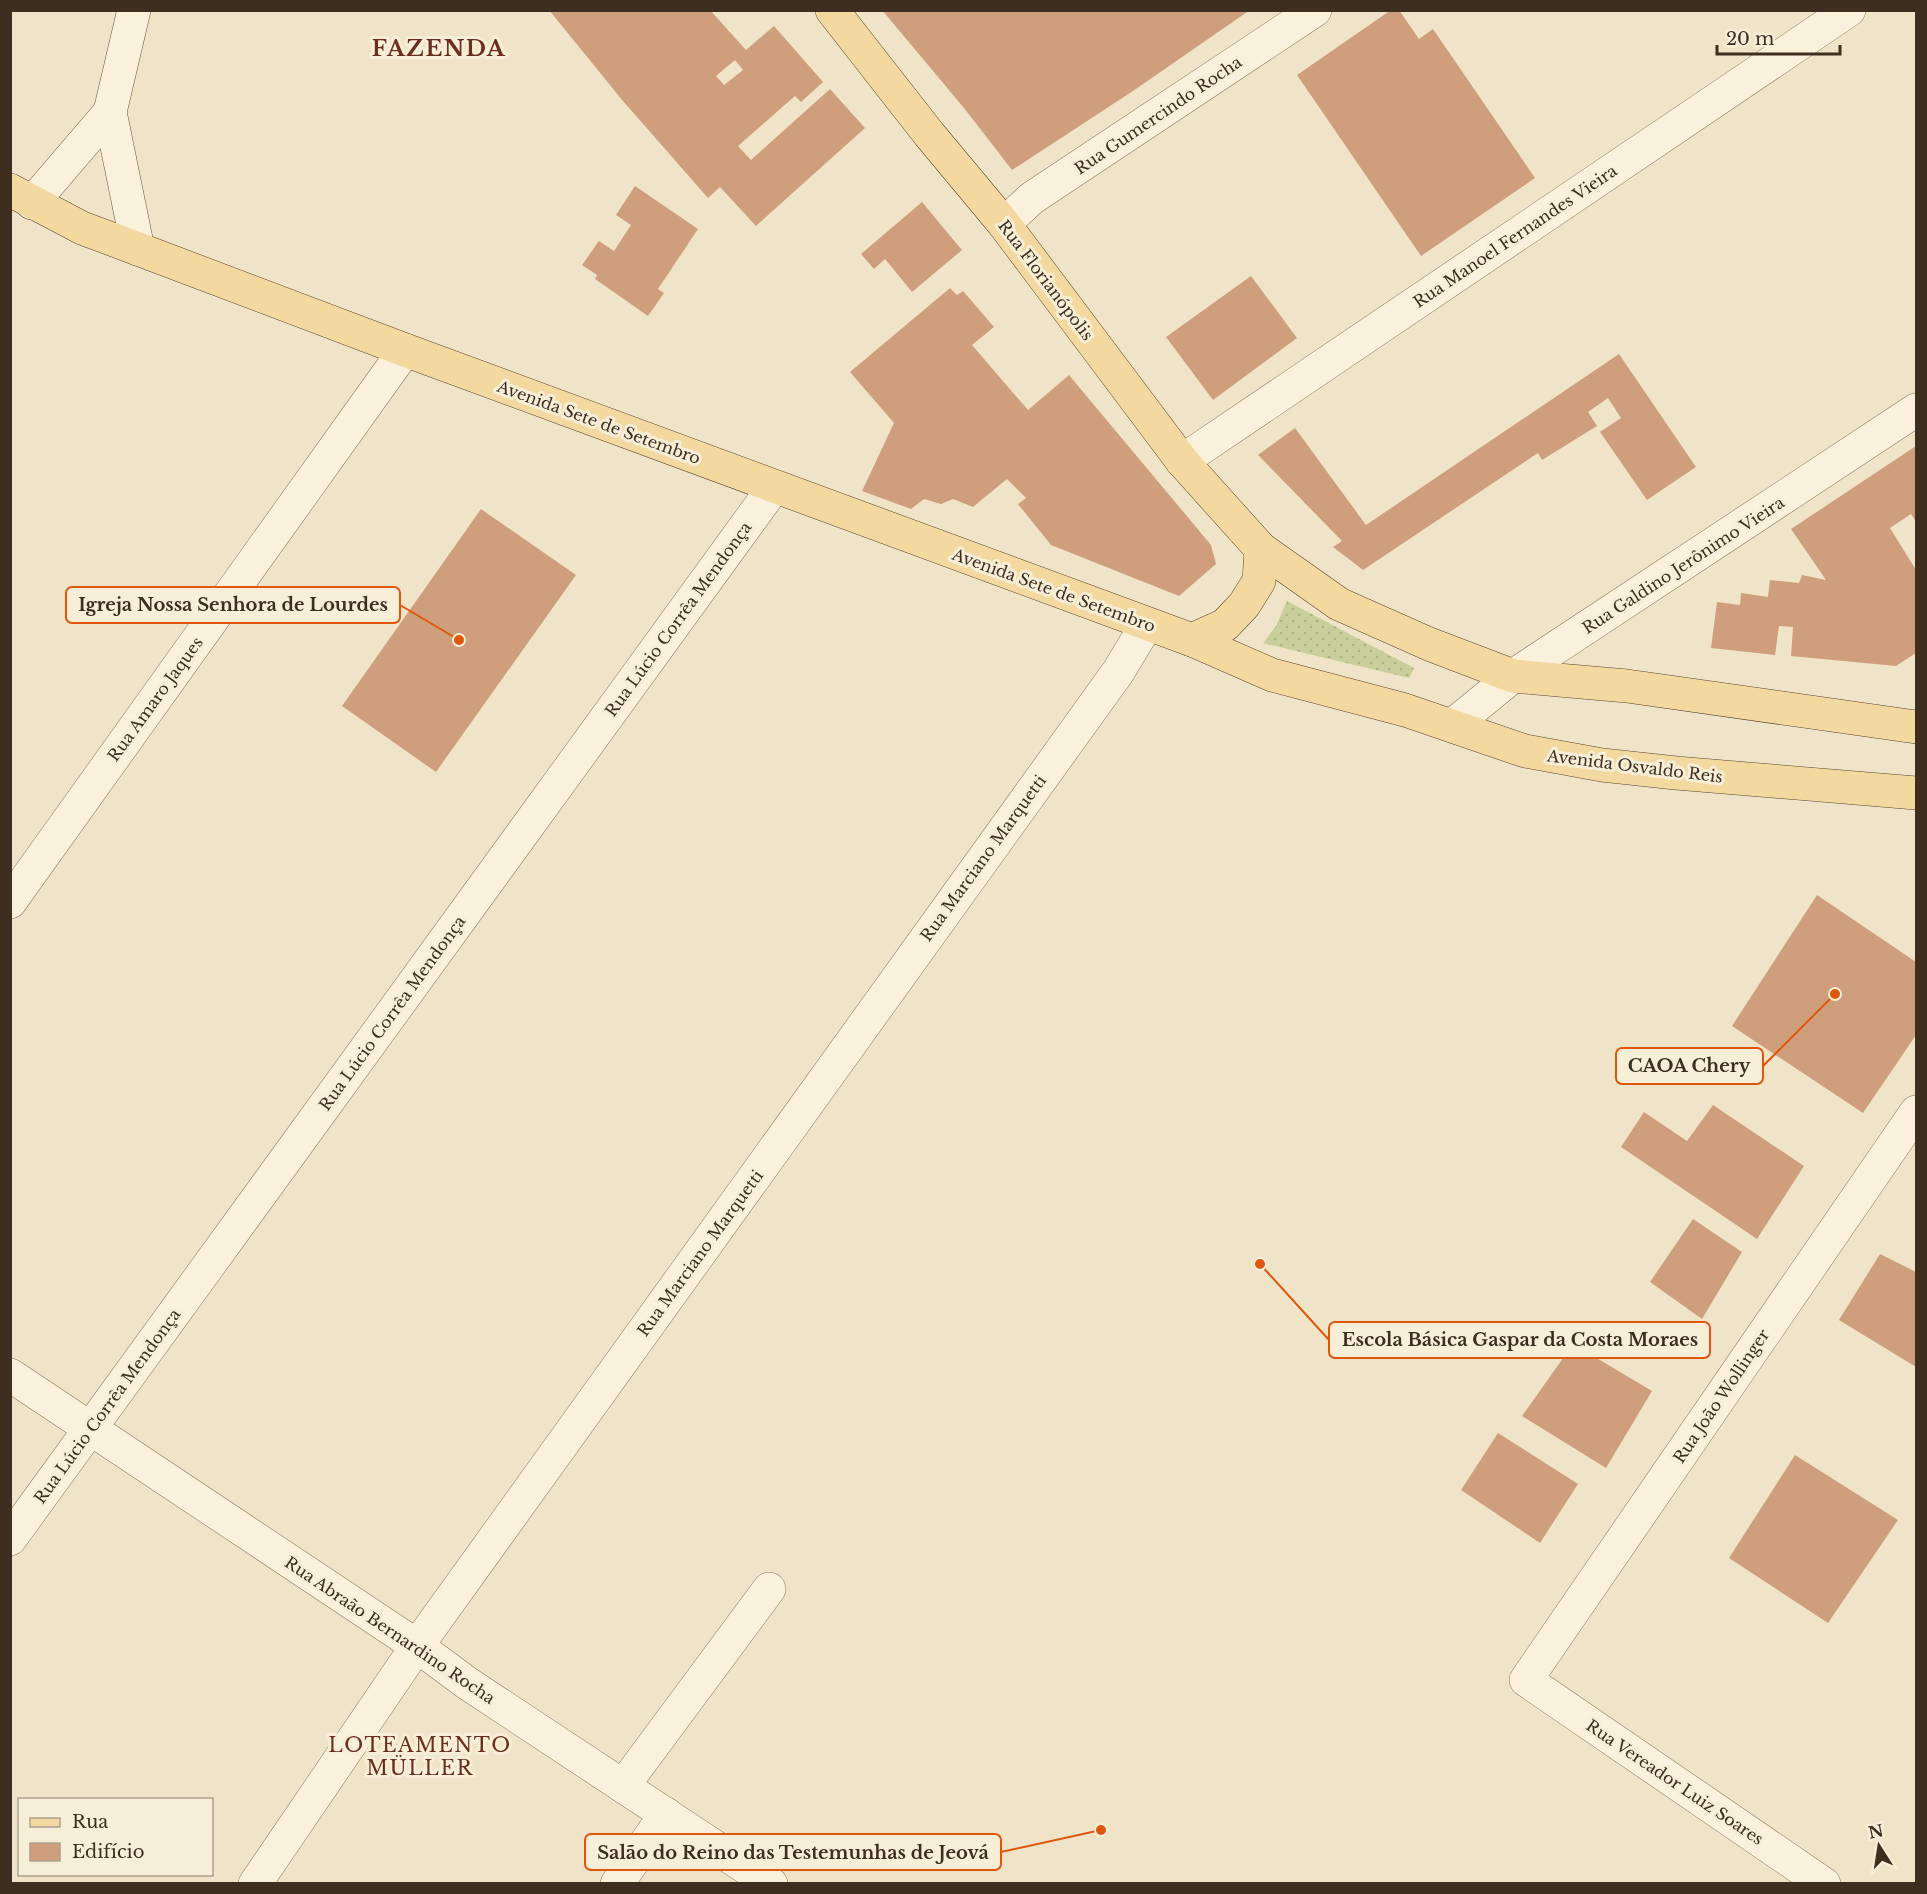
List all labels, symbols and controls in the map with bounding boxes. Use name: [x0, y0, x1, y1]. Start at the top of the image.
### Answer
scale bar: [1717, 18, 1840, 56]
text: 20 m: [1726, 28, 1774, 50]
district label: FAZENDA: [372, 35, 506, 62]
street label: Rua Gumercindo Rocha: [1071, 51, 1245, 178]
street label: Rua Manoel Fernandes Vieira: [1409, 160, 1621, 312]
street label: Rua Florianópolis: [994, 216, 1098, 344]
street label: Avenida Sete de Setembro: [494, 376, 703, 468]
street label: Rua Galdino Jerônimo Vieira: [1578, 492, 1788, 638]
street label: Rua Lúcio Corrêa Mendonça: [601, 518, 755, 720]
street label: Avenida Sete de Setembro: [949, 544, 1158, 636]
callout: Igreja Nossa Senhora de Lourdes: [66, 587, 400, 623]
text: Igreja Nossa Senhora de Lourdes: [78, 594, 388, 616]
street label: Rua Amaro Jaques: [103, 633, 207, 765]
street label: Avenida Osvaldo Reis: [1545, 745, 1724, 787]
street label: Rua Marciano Marquetti: [916, 770, 1050, 945]
street label: Rua Lúcio Corrêa Mendonça: [315, 912, 469, 1114]
callout: CAOA Chery: [1616, 1048, 1763, 1084]
text: CAOA Chery: [1628, 1055, 1751, 1077]
street label: Rua Marciano Marquetti: [633, 1165, 767, 1340]
street label: Rua Lúcio Corrêa Mendonça: [30, 1305, 184, 1507]
callout: Escola Básica Gaspar da Costa Moraes: [1329, 1322, 1710, 1358]
street label: Rua João Wollinger: [1669, 1325, 1774, 1467]
text: Escola Básica Gaspar da Costa Moraes: [1342, 1329, 1698, 1351]
street label: Rua Abraão Bernardino Rocha: [281, 1552, 499, 1708]
street label: Rua Vereador Luiz Soares: [1582, 1715, 1768, 1849]
district label: LOTEAMENTO MÜLLER: [328, 1733, 512, 1780]
legend: [18, 1798, 213, 1876]
text: Rua: [72, 1811, 108, 1833]
north arrow: [1849, 1816, 1909, 1876]
text: N: [1866, 1820, 1885, 1843]
callout: Salão do Reino das Testemunhas de Jeová: [585, 1834, 1001, 1870]
text: Edifício: [72, 1841, 145, 1863]
text: Salão do Reino das Testemunhas de Jeová: [597, 1842, 989, 1864]

